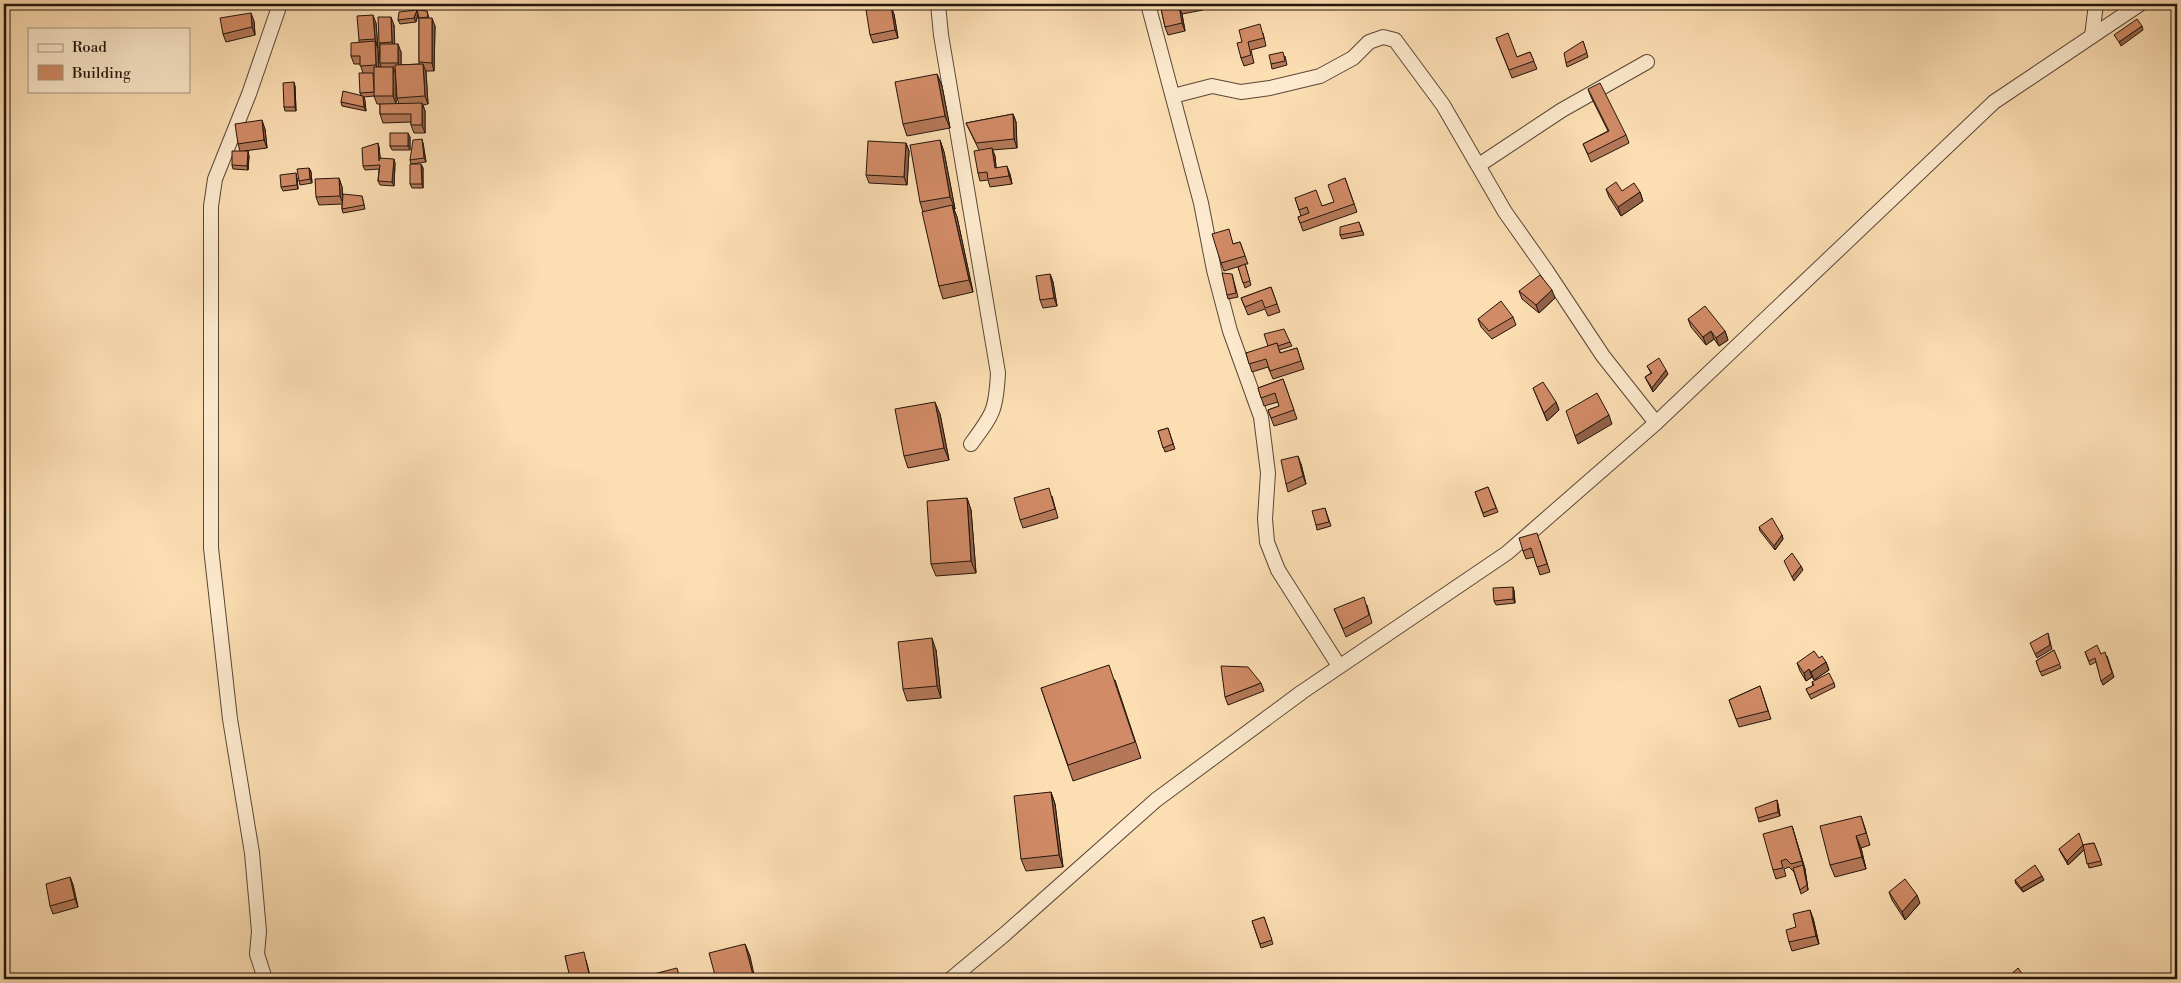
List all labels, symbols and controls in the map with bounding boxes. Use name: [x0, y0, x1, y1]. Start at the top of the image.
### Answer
legend: [28, 28, 190, 92]
text: Road: [72, 38, 107, 57]
text: Building: [71, 64, 131, 83]

